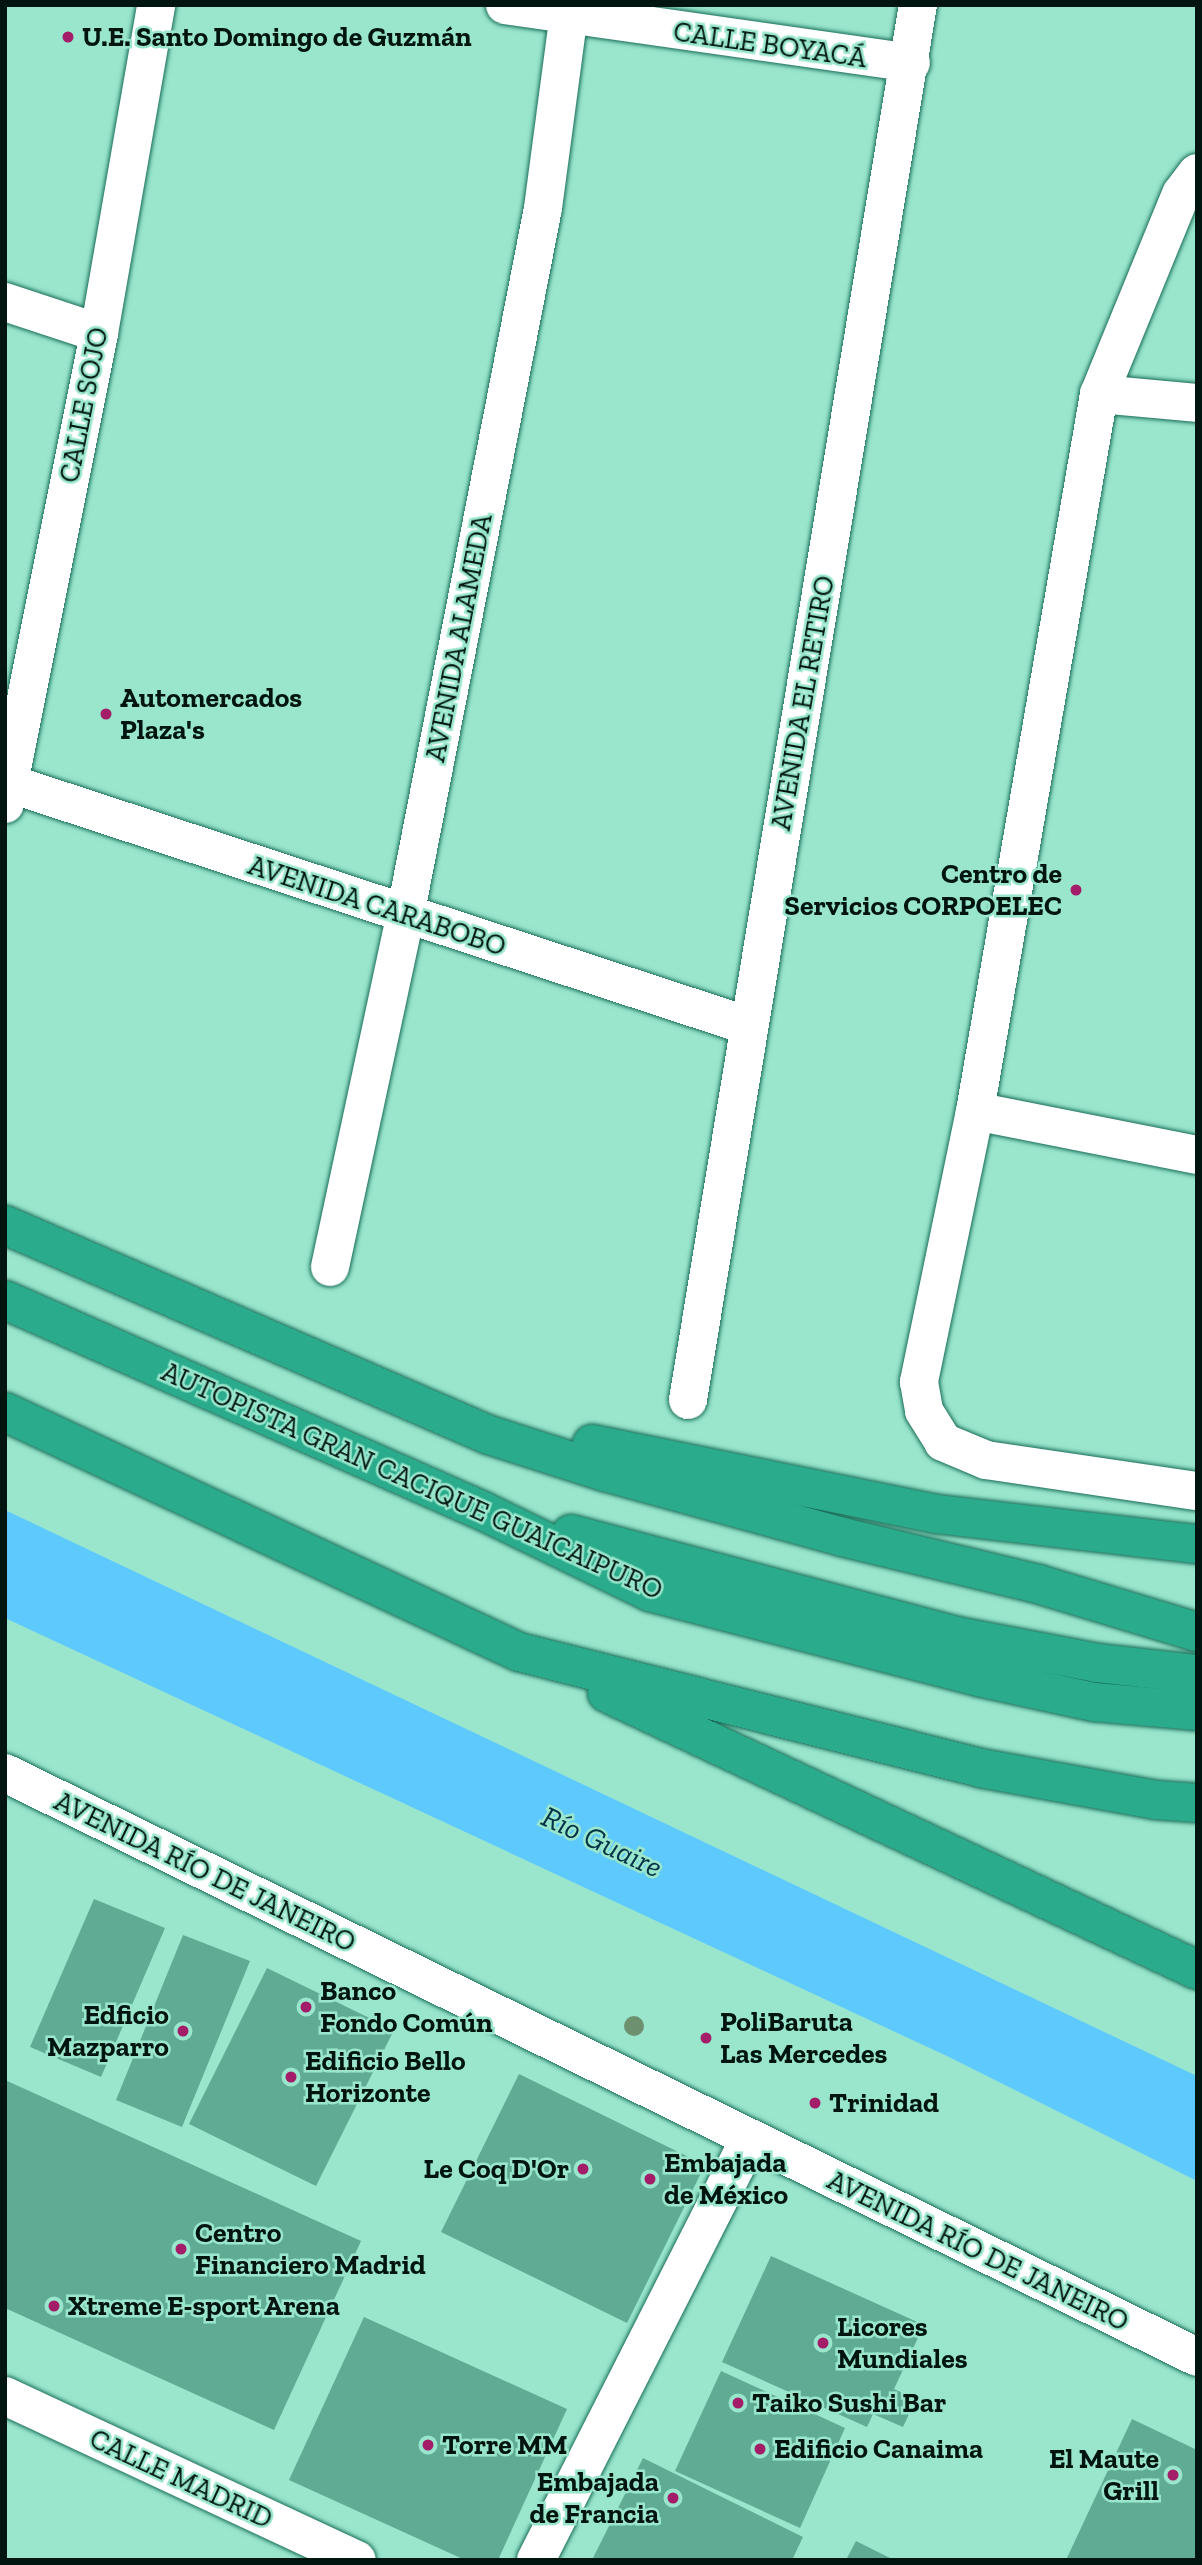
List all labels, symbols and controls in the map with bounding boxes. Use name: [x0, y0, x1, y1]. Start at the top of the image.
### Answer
street label: CALLE BOYACÁ: [671, 15, 869, 75]
place label: U.E. Santo Domingo de Guzmán: [82, 20, 472, 54]
marker: U.E. Santo Domingo de Guzmán: [60, 29, 76, 45]
street label: CALLE SOJO: [52, 325, 116, 485]
street label: AVENIDA ALAMEDA: [418, 510, 500, 766]
street label: AVENIDA EL RETIRO: [764, 572, 842, 834]
place label: Automercados Plaza's: [120, 681, 302, 747]
marker: Automercados Plaza's: [98, 706, 114, 722]
street label: AVENIDA CARABOBO: [243, 848, 511, 964]
place label: Centro de Servicios CORPOELEC: [784, 857, 1062, 923]
marker: Centro de Servicios CORPOELEC: [1068, 882, 1084, 898]
street label: AUTOPISTA GRAN CACIQUE GUAICAIPURO: [156, 1355, 668, 1607]
street label: AVENIDA RÍO DE JANEIRO: [48, 1784, 362, 1960]
water label: Río Guaire: [536, 1799, 668, 1885]
place label: Banco Fondo Común: [320, 1974, 493, 2040]
place label: Edficio Mazparro: [47, 1998, 169, 2064]
marker: Banco Fondo Común: [298, 1999, 314, 2015]
place label: PoliBaruta Las Mercedes: [720, 2005, 887, 2071]
marker: Edficio Mazparro: [175, 2023, 191, 2039]
marker: PoliBaruta Las Mercedes: [698, 2030, 714, 2046]
place label: Edificio Bello Horizonte: [305, 2044, 466, 2110]
marker: Edificio Bello Horizonte: [283, 2069, 299, 2085]
place label: Trinidad: [829, 2086, 939, 2120]
marker: Trinidad: [807, 2095, 823, 2111]
place label: Embajada de México: [664, 2146, 788, 2212]
place label: Le Coq D'Or: [424, 2152, 569, 2186]
marker: Le Coq D'Or: [575, 2161, 591, 2177]
street label: AVENIDA RÍO DE JANEIRO: [821, 2163, 1135, 2339]
marker: Embajada de México: [642, 2171, 658, 2187]
place label: Centro Financiero Madrid: [195, 2216, 426, 2282]
marker: Centro Financiero Madrid: [173, 2241, 189, 2257]
place label: Xtreme E-sport Arena: [68, 2289, 341, 2323]
marker: Xtreme E-sport Arena: [46, 2298, 62, 2314]
place label: Licores Mundiales: [837, 2310, 968, 2376]
marker: Licores Mundiales: [815, 2335, 831, 2351]
place label: Taiko Sushi Bar: [752, 2386, 946, 2420]
marker: Taiko Sushi Bar: [730, 2395, 746, 2411]
street label: CALLE MADRID: [84, 2422, 278, 2536]
place label: Torre MM: [442, 2428, 567, 2462]
place label: Edificio Canaima: [774, 2432, 983, 2466]
marker: Torre MM: [420, 2437, 436, 2453]
marker: Edificio Canaima: [752, 2441, 768, 2457]
place label: El Maute Grill: [1049, 2442, 1159, 2508]
place label: Embajada de Francia: [530, 2465, 659, 2531]
marker: El Maute Grill: [1165, 2467, 1181, 2483]
marker: Embajada de Francia: [665, 2490, 681, 2506]

